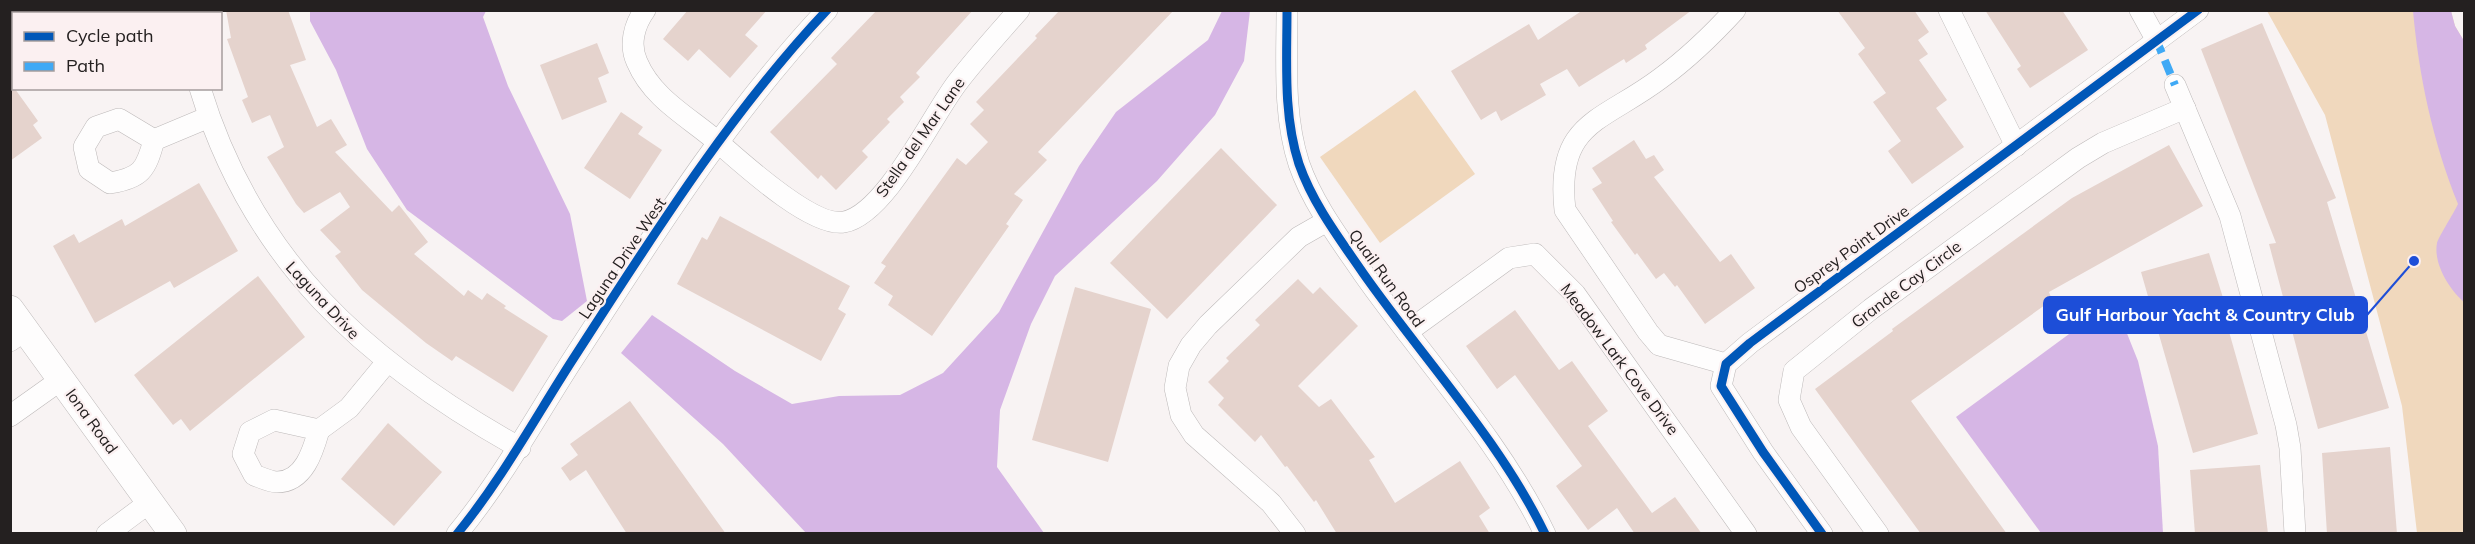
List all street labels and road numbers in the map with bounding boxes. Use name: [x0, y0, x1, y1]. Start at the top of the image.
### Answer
street label: Stella del Mar Lane: [871, 73, 969, 201]
street label: Laguna Drive West: [574, 193, 670, 323]
street label: Osprey Point Drive: [1789, 200, 1913, 298]
street label: Quail Run Road: [1345, 225, 1429, 331]
street label: Grande Cay Circle: [1847, 236, 1965, 332]
street label: Laguna Drive: [282, 257, 364, 343]
street label: Meadow Lark Cove Drive: [1556, 279, 1684, 439]
street label: Iona Road: [62, 385, 122, 457]

